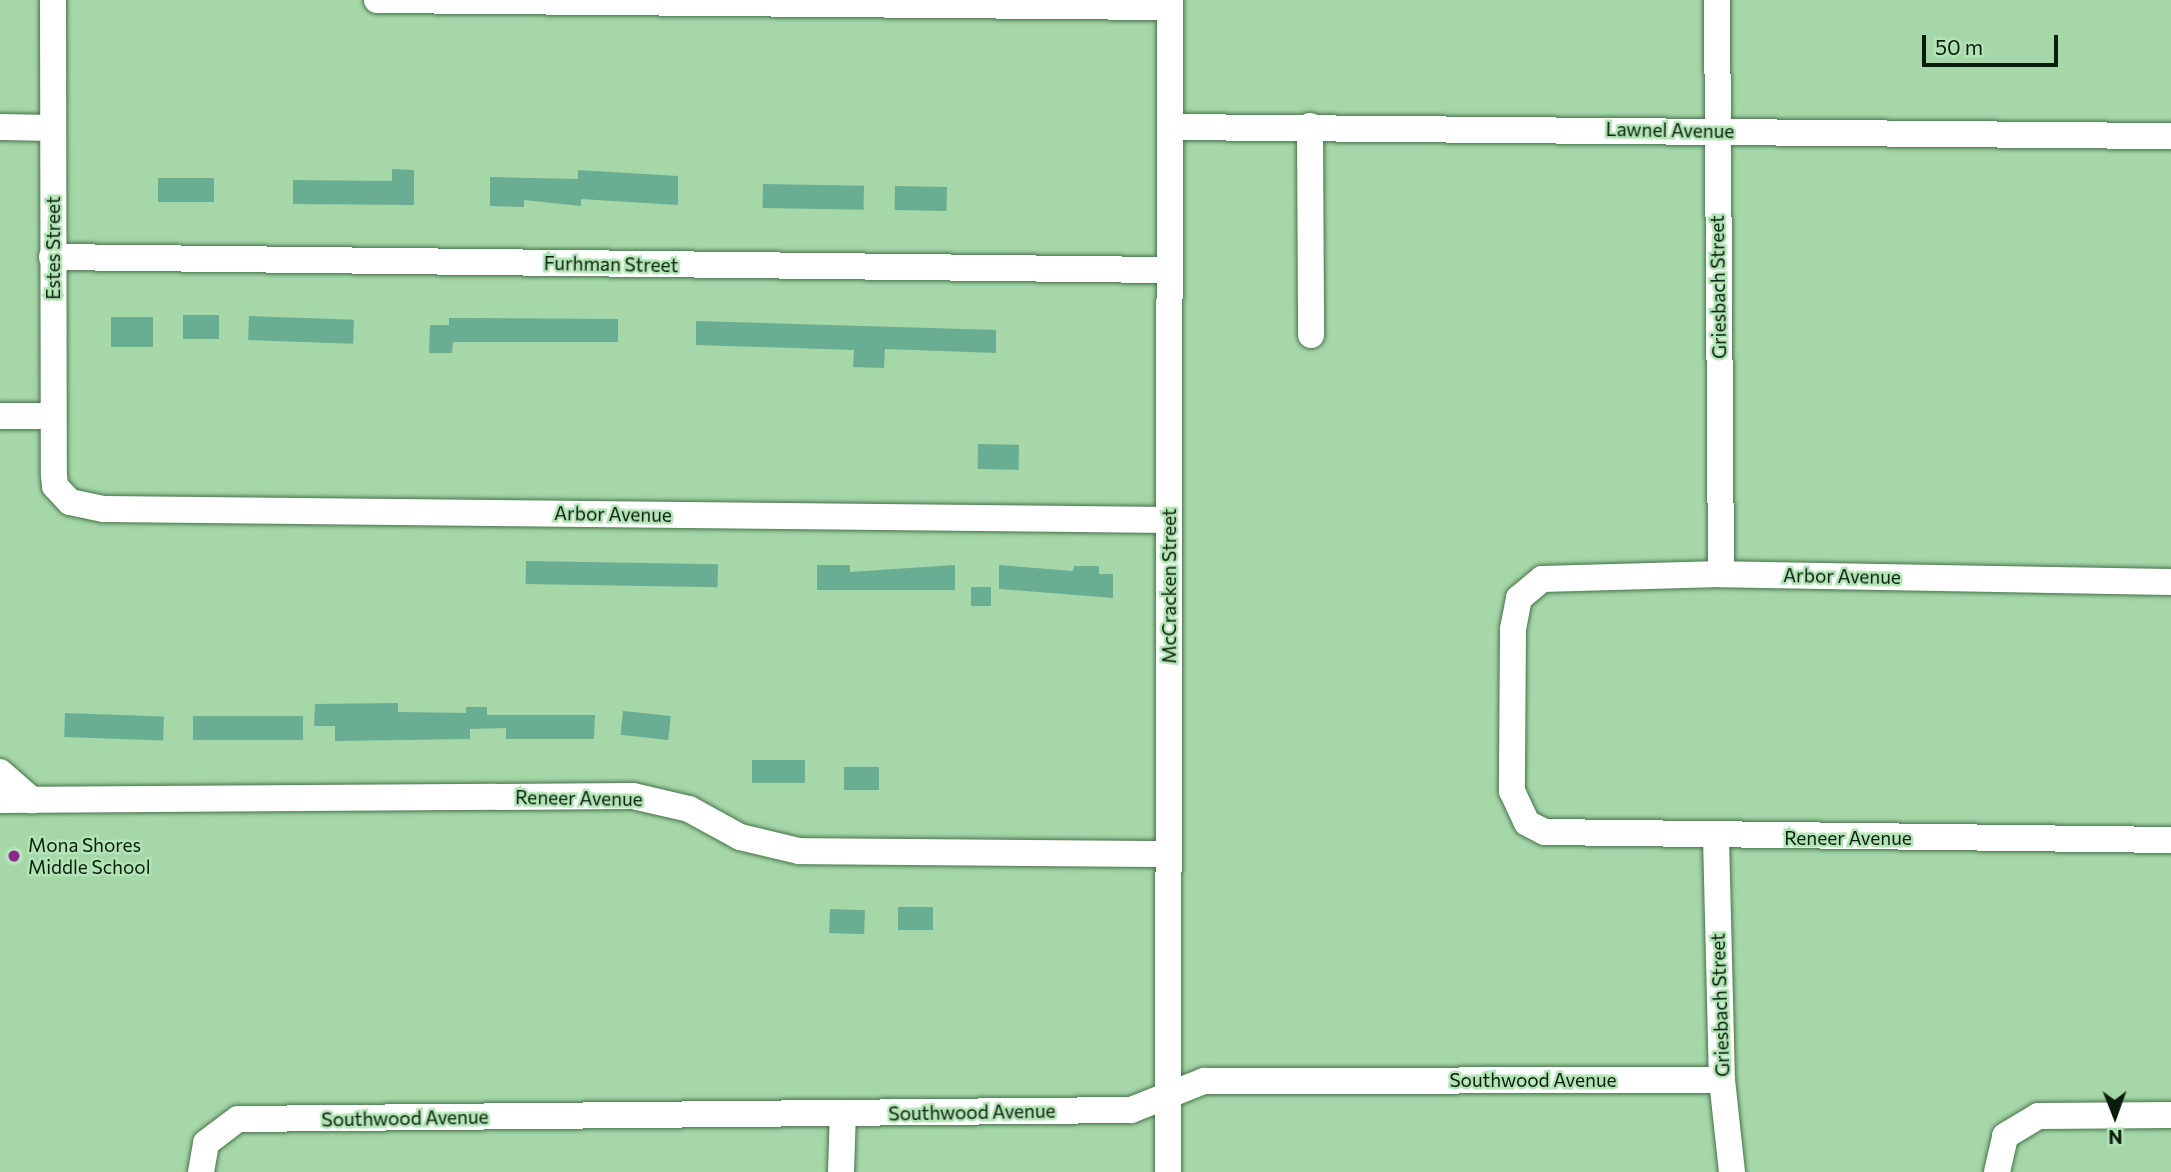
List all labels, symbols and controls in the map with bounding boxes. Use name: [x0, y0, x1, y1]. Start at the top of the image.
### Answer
scale bar: [1926, 21, 2062, 65]
text: 50 m: [1935, 34, 1983, 59]
street label: Lawnel Avenue: [1606, 117, 1734, 143]
street label: Estes Street: [42, 196, 64, 300]
street label: Griesbach Street: [1705, 215, 1731, 359]
street label: Furhman Street: [544, 251, 678, 277]
street label: Arbor Avenue: [554, 502, 672, 526]
street label: McCracken Street: [1158, 508, 1180, 664]
street label: Arbor Avenue: [1783, 564, 1901, 588]
street label: Reneer Avenue: [515, 785, 643, 811]
street label: Reneer Avenue: [1784, 827, 1912, 849]
place label: Mona Shores Middle School: [28, 834, 150, 878]
marker: Mona Shores Middle School: [6, 848, 22, 864]
street label: Griesbach Street: [1706, 933, 1734, 1077]
street label: Southwood Avenue: [1449, 1069, 1617, 1091]
north arrow: [2080, 1081, 2150, 1151]
street label: Southwood Avenue: [888, 1099, 1056, 1125]
street label: Southwood Avenue: [321, 1105, 489, 1131]
text: N: [2108, 1126, 2123, 1149]

